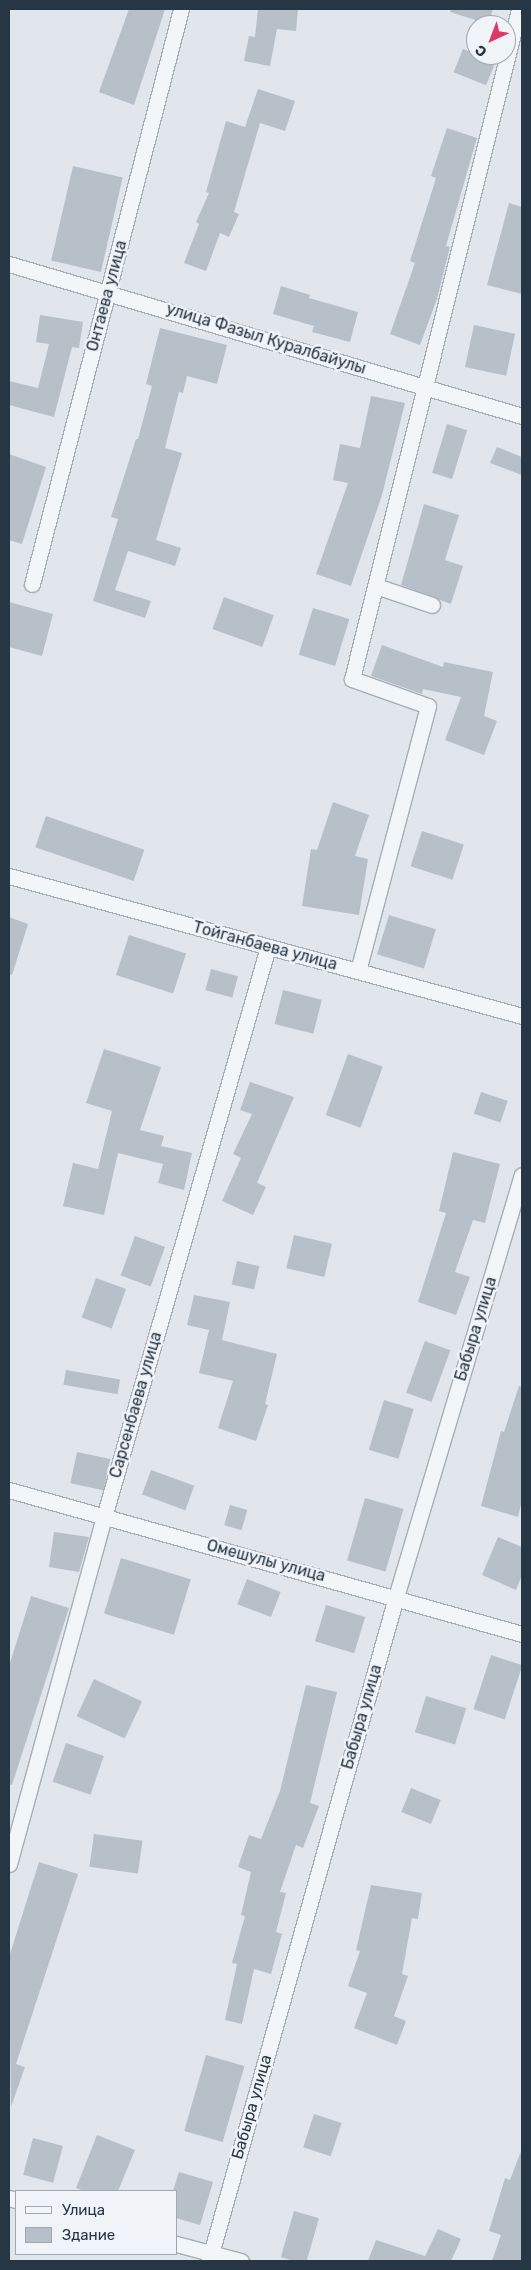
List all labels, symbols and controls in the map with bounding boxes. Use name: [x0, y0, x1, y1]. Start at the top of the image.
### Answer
north arrow: [466, 15, 516, 65]
text: С: [472, 41, 491, 60]
street label: Онтаева улица: [83, 238, 131, 354]
street label: улица Фазыл Куралбайулы: [164, 299, 368, 379]
street label: Тойганбаева улица: [191, 918, 339, 974]
street label: Бабыра улица: [451, 1275, 501, 1383]
street label: Сарсенбаева улица: [106, 1330, 166, 1480]
street label: Омешулы улица: [205, 1536, 327, 1586]
street label: Бабыра улица: [338, 1662, 386, 1772]
street label: Бабыра улица: [228, 2052, 276, 2162]
legend: [15, 2190, 178, 2255]
text: Улица: [62, 2201, 105, 2219]
text: Здание: [62, 2226, 115, 2244]

